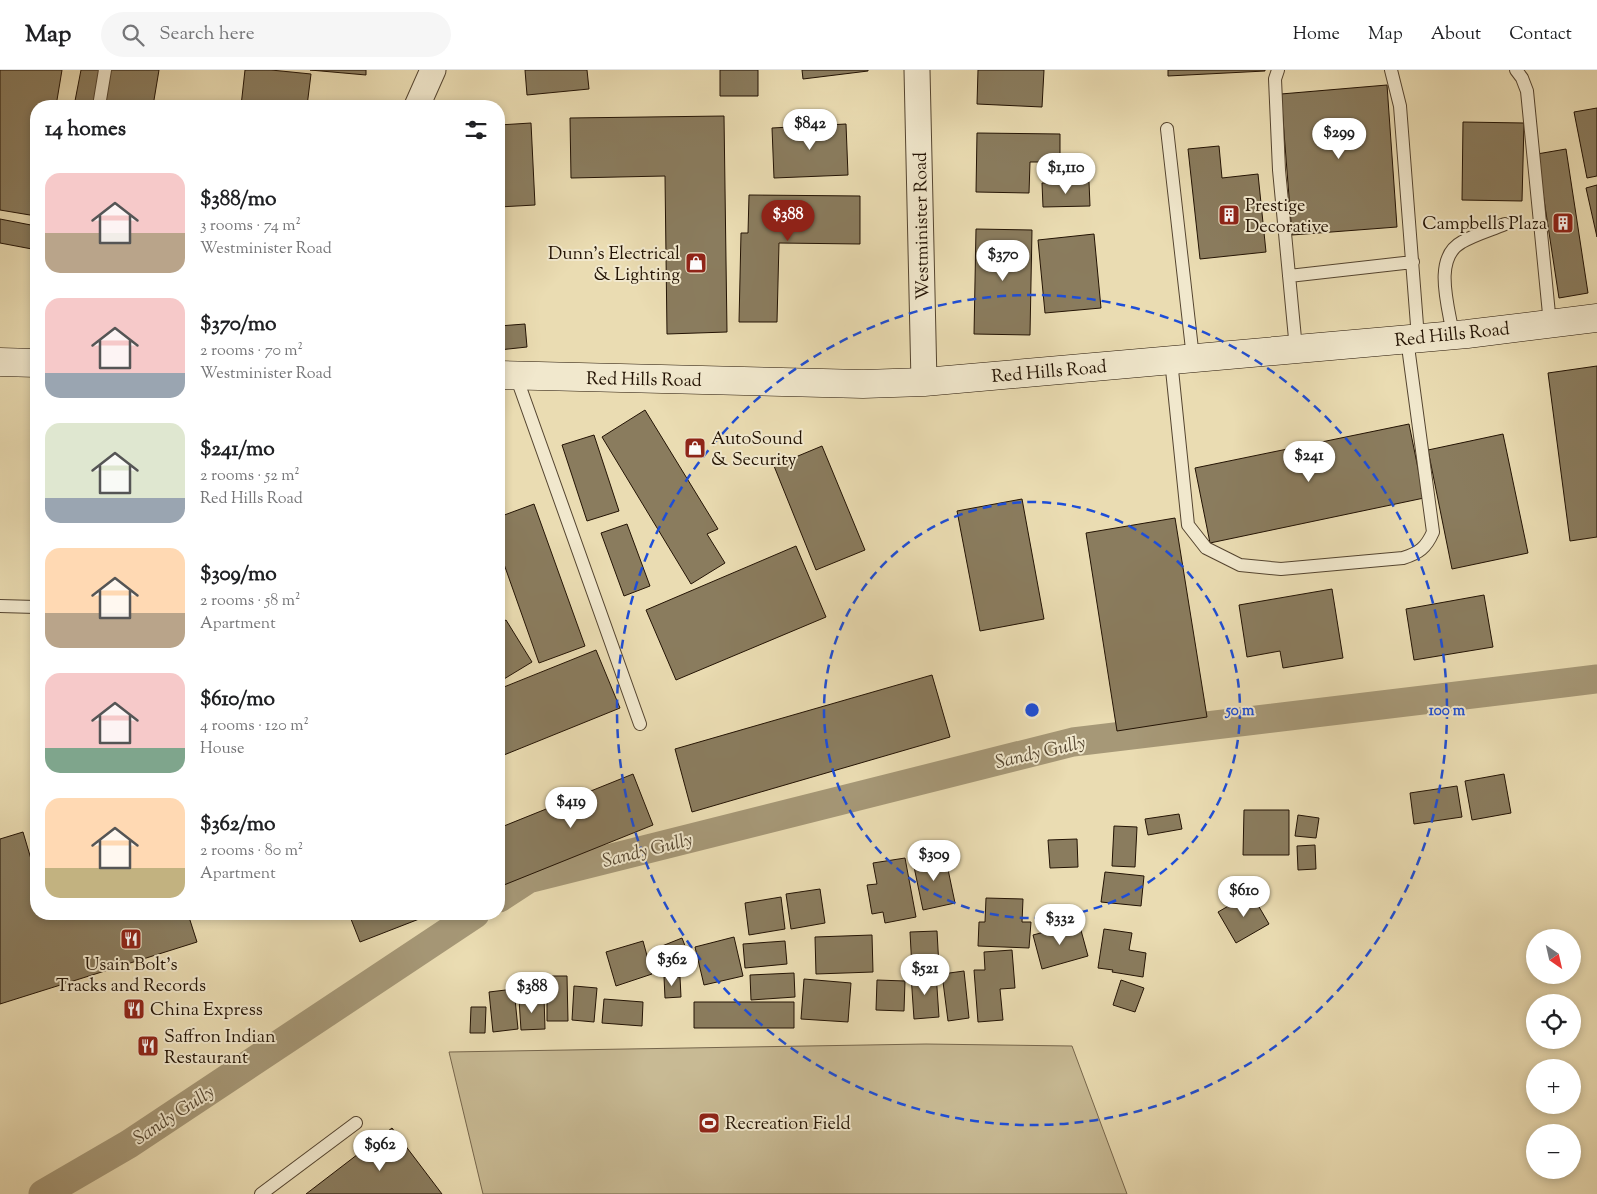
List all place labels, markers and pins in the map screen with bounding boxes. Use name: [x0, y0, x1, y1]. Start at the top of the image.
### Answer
pin: $842: [780, 108, 840, 151]
pin: $299: [1309, 118, 1369, 160]
pin: $1,110: [1025, 152, 1107, 195]
place label: Prestige Decorative: [1245, 194, 1329, 241]
pin: $388: [758, 200, 818, 242]
building icon: Prestige Decorative: [1217, 203, 1241, 227]
building icon: Campbells Plaza: [1551, 211, 1575, 235]
place label: Campbells Plaza: [1422, 212, 1547, 238]
pin: $370: [973, 240, 1033, 282]
place label: Dunn's Electrical & Lighting: [548, 242, 680, 289]
shop icon: Dunn's Electrical & Lighting: [684, 251, 708, 275]
place label: AutoSound & Security: [711, 427, 803, 474]
shop icon: AutoSound & Security: [683, 436, 707, 460]
pin: $241: [1279, 440, 1339, 483]
centre of rings: [1023, 701, 1041, 719]
pin: $419: [541, 786, 601, 829]
pin: $309: [904, 840, 964, 882]
pin: $610: [1214, 876, 1274, 918]
pin: $332: [1030, 904, 1090, 946]
restaurant icon: Usain Bolt's Tracks and Records: [119, 927, 143, 951]
pin: $362: [642, 944, 702, 987]
place label: Usain Bolt's Tracks and Records: [56, 953, 206, 1000]
pin: $521: [895, 954, 955, 996]
pin: $388: [502, 972, 562, 1014]
restaurant icon: China Express: [122, 997, 146, 1021]
place label: China Express: [150, 998, 263, 1024]
place label: Saffron Indian Restaurant: [164, 1025, 276, 1072]
restaurant icon: Saffron Indian Restaurant: [136, 1034, 160, 1058]
sports icon: Recreation Field: [697, 1111, 721, 1135]
place label: Recreation Field: [725, 1112, 851, 1138]
pin: $962: [350, 1130, 410, 1172]

